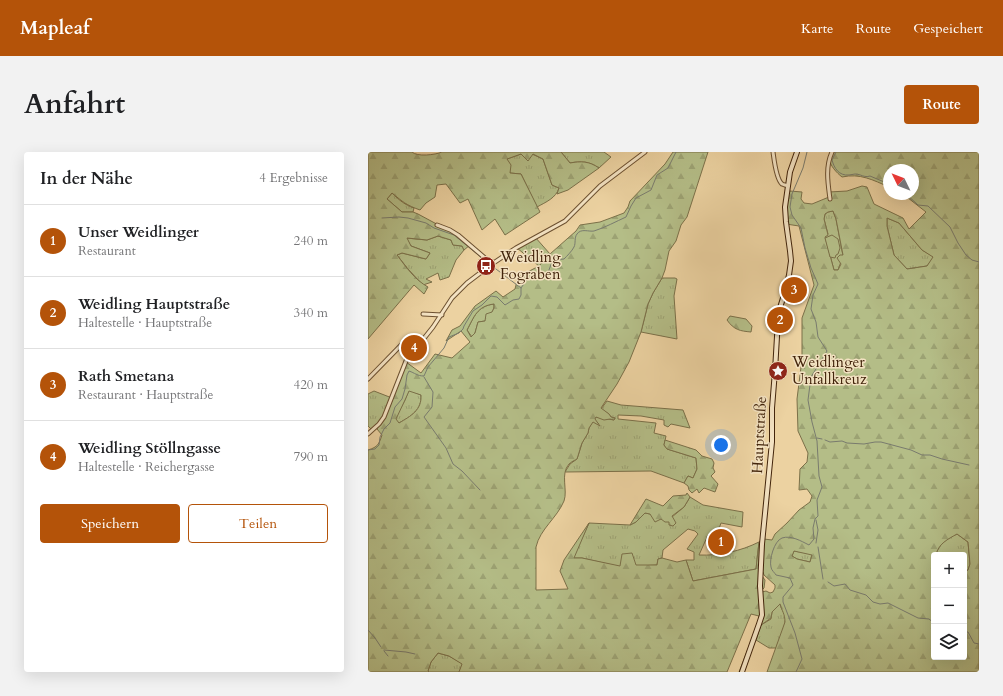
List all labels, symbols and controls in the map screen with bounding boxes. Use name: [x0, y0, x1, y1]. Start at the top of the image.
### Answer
text: Mapleaf: [20, 15, 90, 41]
text: Karte: [801, 19, 833, 38]
text: Route: [855, 19, 891, 38]
text: Gespeichert: [913, 19, 983, 38]
text: Anfahrt: [24, 85, 125, 123]
button: Route: [904, 85, 979, 124]
north arrow: [883, 164, 919, 200]
text: In der Nähe: [40, 167, 133, 190]
text: 4 Ergebnisse: [259, 169, 328, 187]
text: Unser Weidlinger: [78, 222, 199, 242]
text: 1: [50, 232, 56, 250]
text: 240 m: [294, 232, 328, 250]
text: Restaurant: [78, 242, 136, 260]
place label: Weidling Fograben: [499, 247, 561, 284]
bus stop icon: Weidling Fograben: [475, 255, 497, 277]
pin: 3: [781, 275, 807, 305]
text: Weidling Hauptstraße: [78, 294, 230, 314]
text: 2: [50, 304, 56, 322]
text: 340 m: [294, 304, 328, 322]
pin: 2: [767, 305, 793, 335]
text: Haltestelle · Hauptstraße: [78, 314, 212, 332]
pin: 4: [401, 333, 427, 363]
place label: Weidlinger Unfallkreuz: [791, 352, 867, 389]
place icon: Weidlinger Unfallkreuz: [767, 360, 789, 382]
text: Rath Smetana: [78, 366, 174, 386]
text: 3: [50, 376, 56, 394]
text: 420 m: [294, 376, 328, 394]
text: Restaurant · Hauptstraße: [78, 386, 213, 404]
street label: Hauptstraße: [747, 396, 771, 474]
your location: [711, 435, 731, 455]
text: Weidling Stöllngasse: [78, 438, 221, 458]
text: 4: [50, 448, 56, 466]
text: 790 m: [294, 448, 328, 466]
text: Haltestelle · Reichergasse: [78, 458, 215, 476]
button: Speichern: [40, 504, 180, 543]
button: Teilen: [188, 504, 328, 543]
pin: 1: [708, 527, 734, 557]
map controls: [931, 552, 967, 660]
button: +: [931, 552, 967, 588]
button: −: [931, 588, 967, 624]
button: layers: [931, 624, 967, 660]

